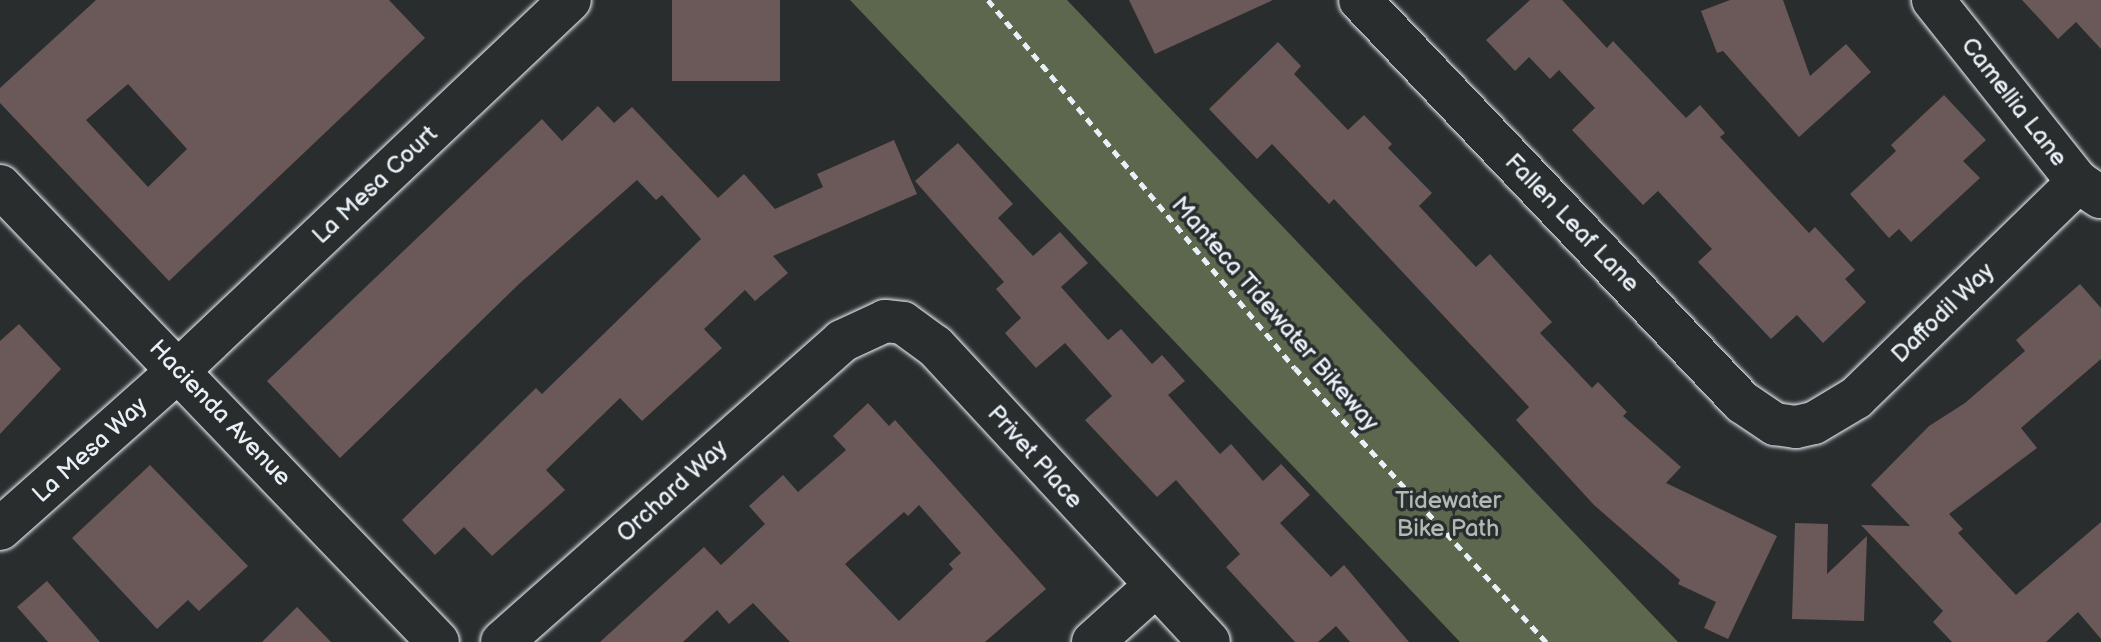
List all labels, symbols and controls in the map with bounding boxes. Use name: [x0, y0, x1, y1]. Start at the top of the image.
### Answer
street label: Camellia Lane: [1955, 32, 2073, 172]
street label: La Mesa Court: [307, 120, 443, 250]
street label: Fallen Leaf Lane: [1499, 148, 1645, 298]
street label: Manteca Tidewater Bikeway: [1165, 191, 1385, 437]
street label: Daffodil Way: [1885, 257, 2001, 369]
street label: Hacienda Avenue: [143, 334, 297, 492]
street label: La Mesa Way: [26, 391, 154, 509]
street label: Privet Place: [981, 400, 1089, 514]
street label: Orchard Way: [611, 434, 733, 548]
park label: Tidewater Bike Path: [1395, 487, 1501, 543]

